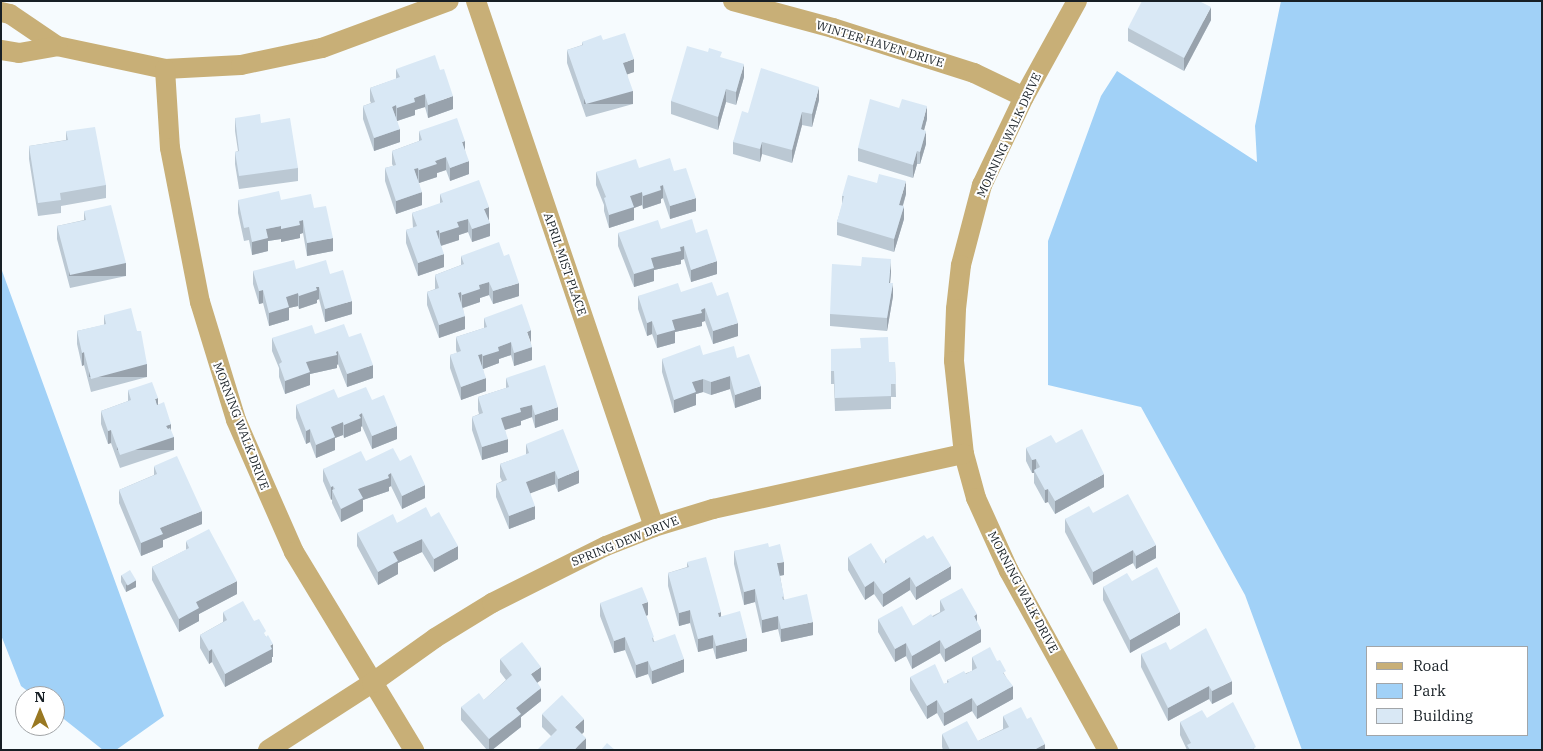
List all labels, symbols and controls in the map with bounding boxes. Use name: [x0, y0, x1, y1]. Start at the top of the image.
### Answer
street label: WINTER HAVEN DRIVE: [814, 18, 946, 70]
street label: MORNING WALK DRIVE: [974, 71, 1044, 199]
street label: APRIL MIST PLACE: [541, 211, 589, 317]
street label: MORNING WALK DRIVE: [210, 360, 272, 492]
street label: SPRING DEW DRIVE: [569, 513, 681, 569]
street label: MORNING WALK DRIVE: [985, 529, 1061, 655]
legend: [1366, 646, 1528, 736]
text: Road: [1413, 656, 1449, 675]
text: Park: [1413, 681, 1446, 700]
north arrow: [15, 686, 65, 736]
text: N: [34, 688, 46, 706]
text: Building: [1413, 706, 1473, 725]

